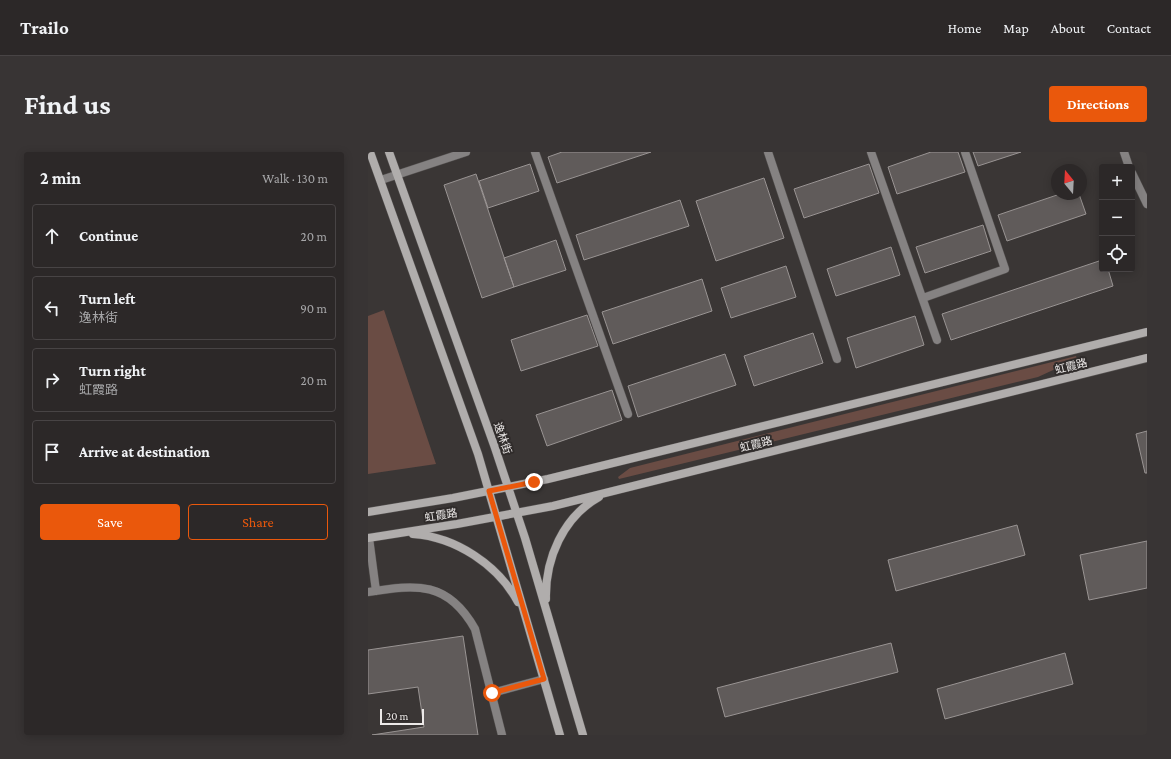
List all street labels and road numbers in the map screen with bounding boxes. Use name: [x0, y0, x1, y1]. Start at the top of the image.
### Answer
street label: 虹霞路: [1054, 356, 1088, 376]
street label: 逸林街: [492, 420, 514, 456]
street label: 虹霞路: [739, 434, 773, 454]
street label: 虹霞路: [424, 506, 458, 524]

